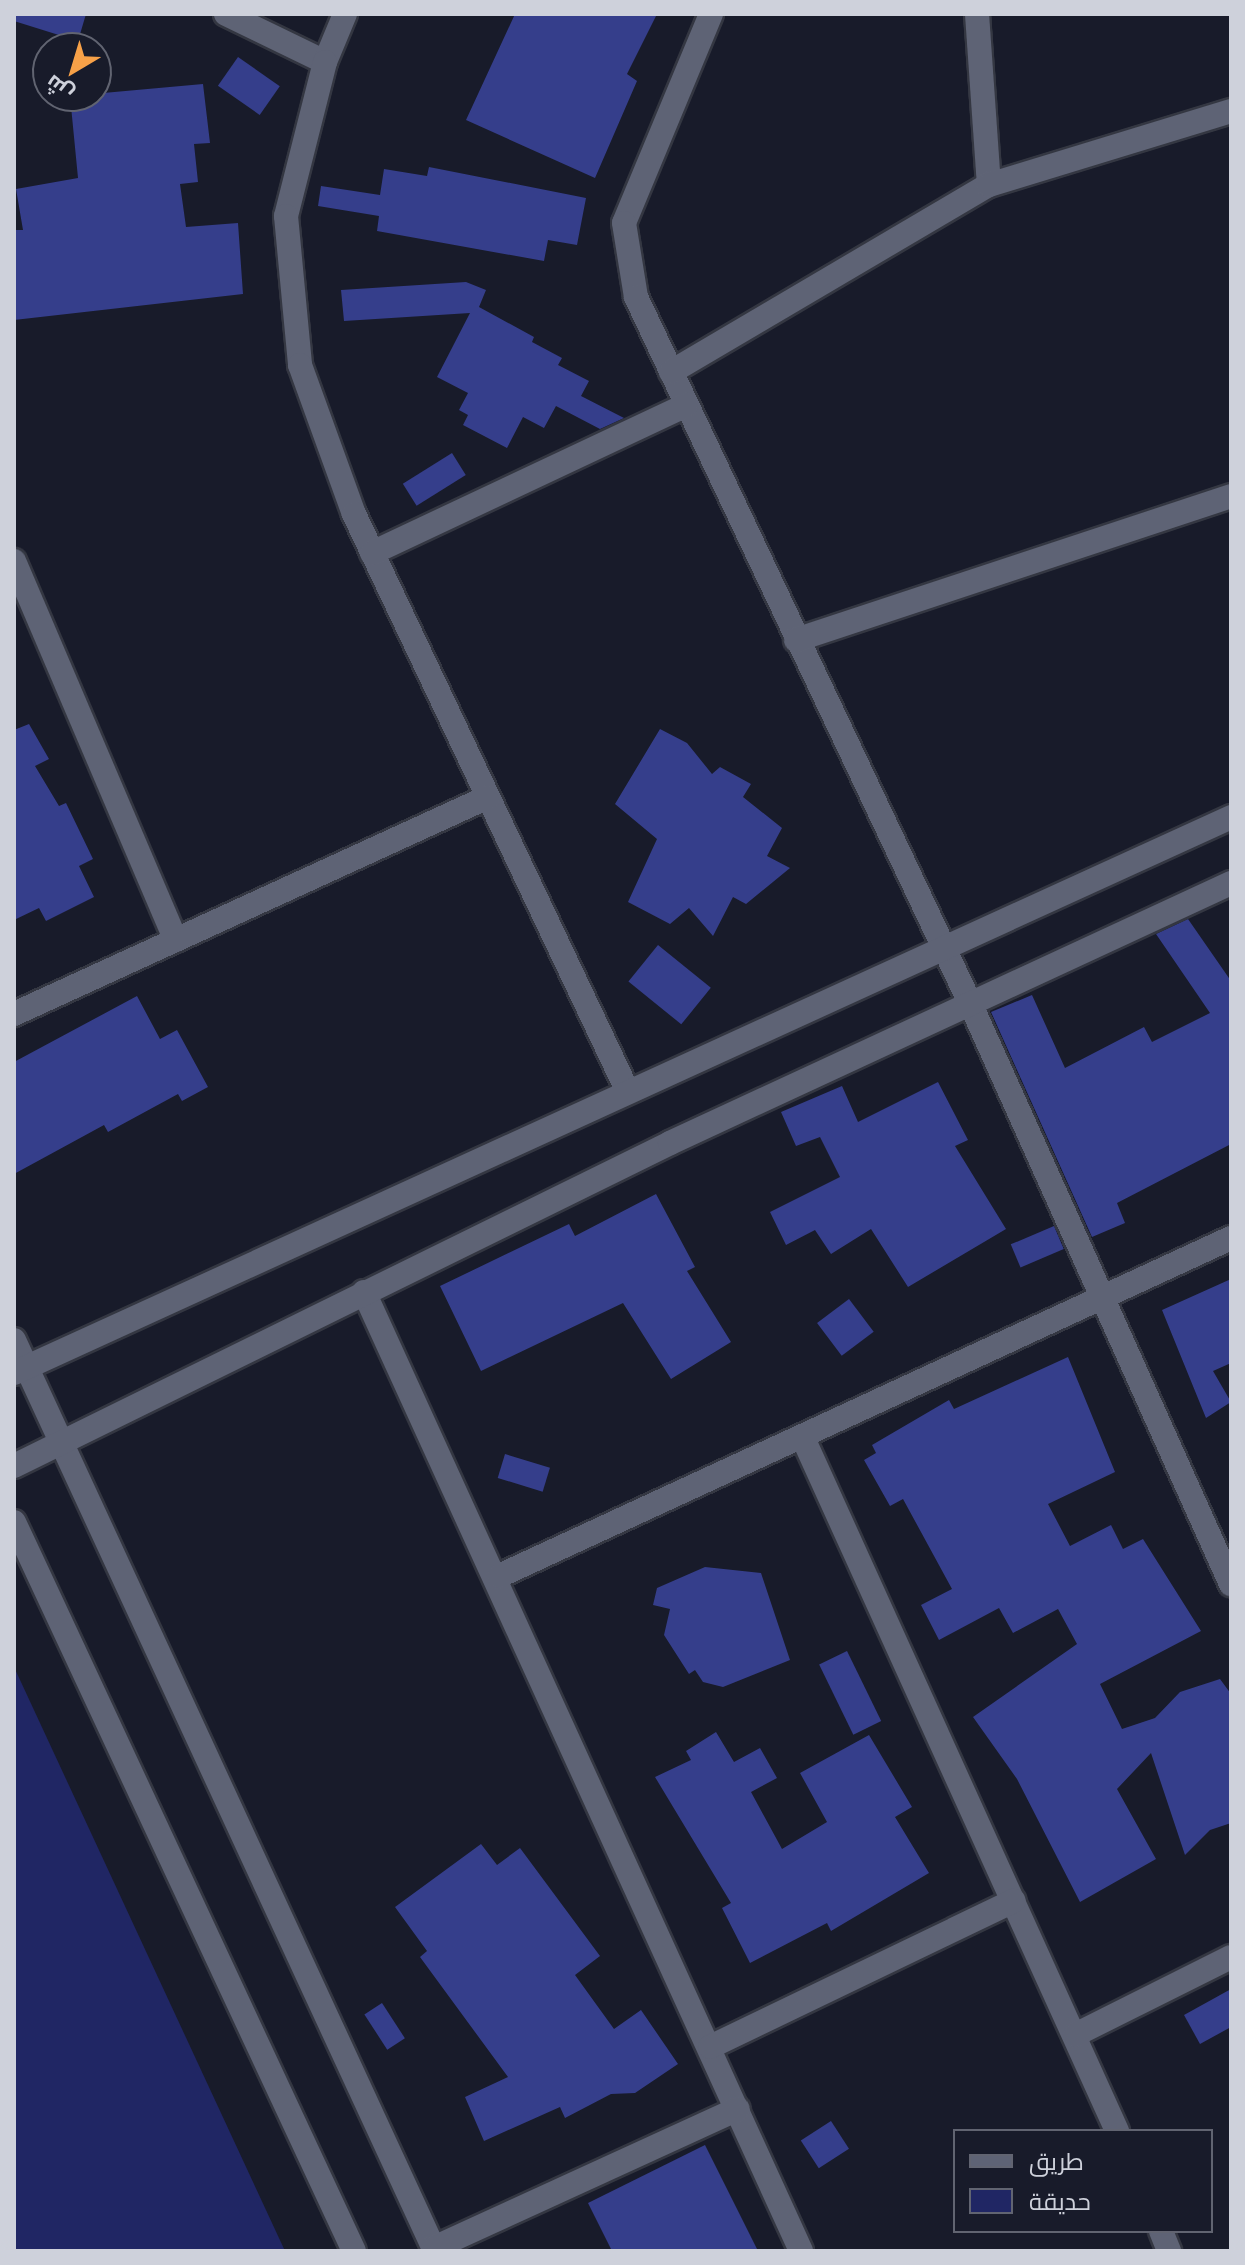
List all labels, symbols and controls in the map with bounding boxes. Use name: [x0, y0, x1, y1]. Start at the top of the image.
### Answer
north arrow: [32, 32, 112, 112]
text: ش: [39, 70, 78, 108]
legend: [953, 2129, 1213, 2233]
text: طريق: [1029, 2146, 1084, 2175]
text: حديقة: [1029, 2186, 1091, 2215]

